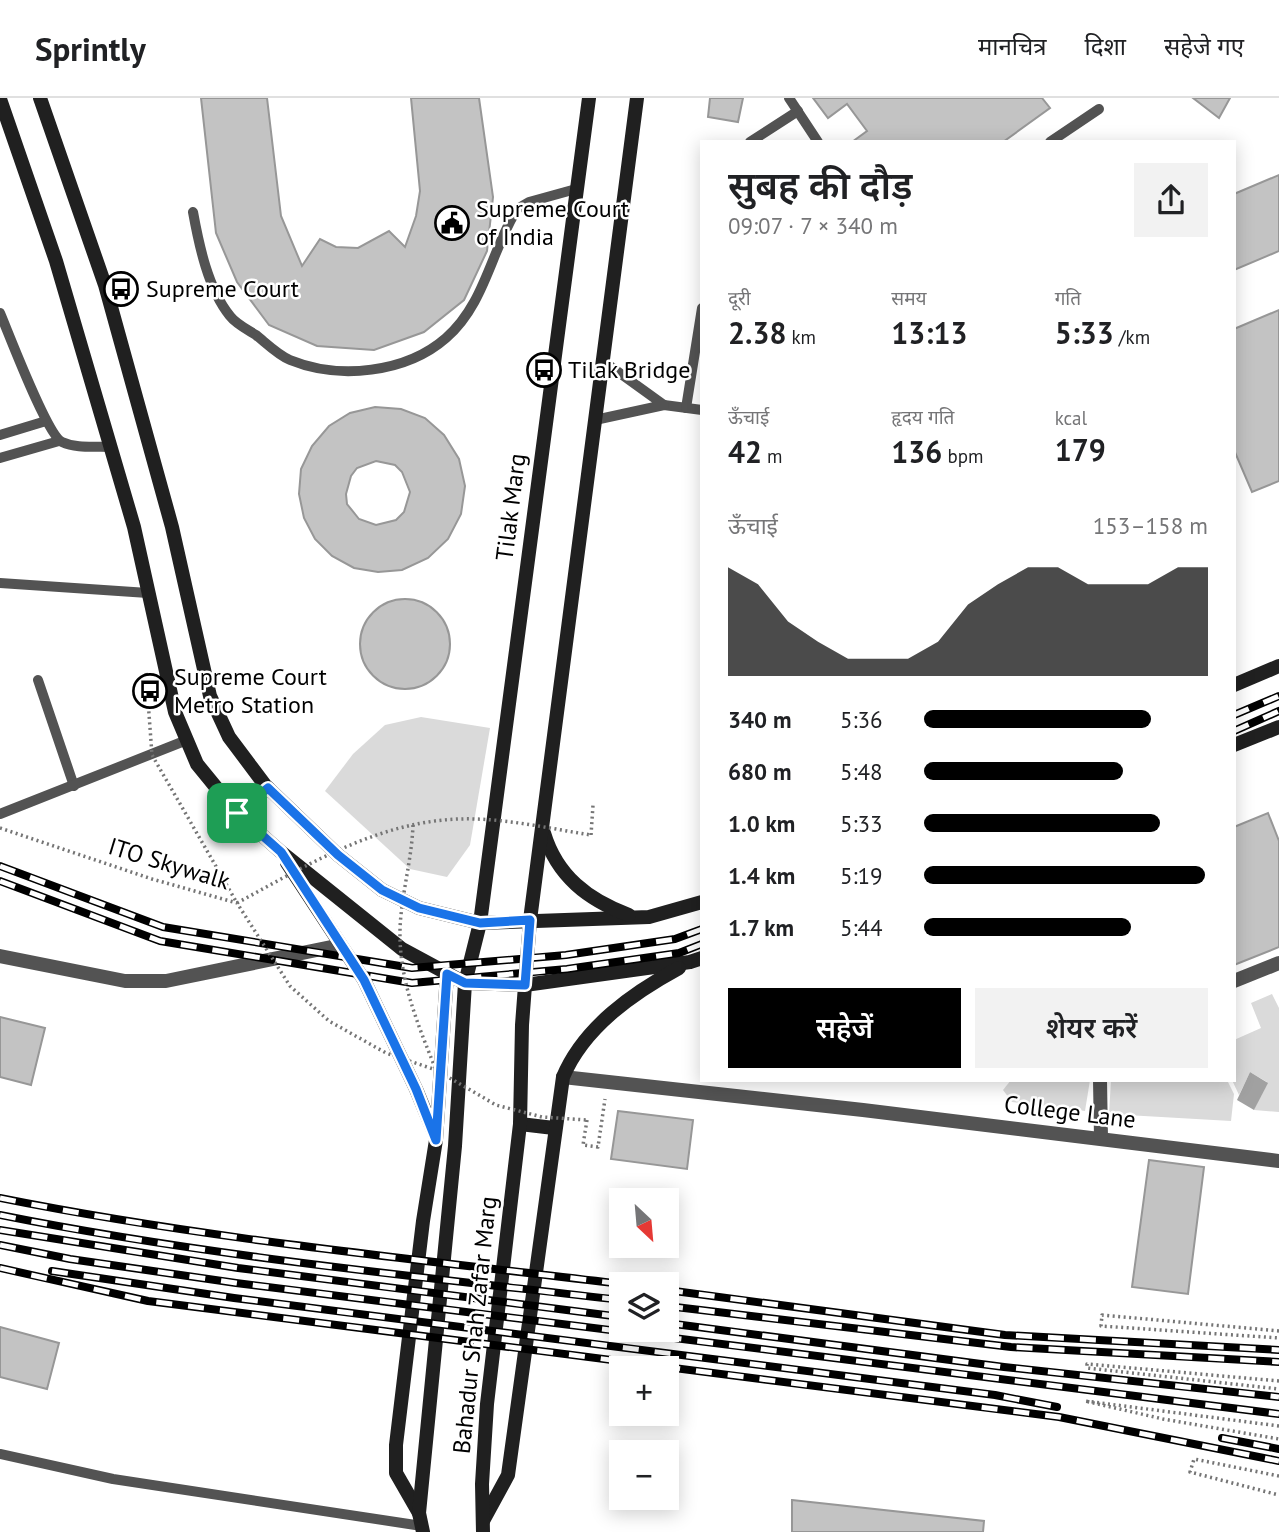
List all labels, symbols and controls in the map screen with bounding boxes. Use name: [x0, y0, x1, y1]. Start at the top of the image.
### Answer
text: Sprintly: [35, 27, 146, 70]
text: मानचित्र: [978, 31, 1047, 62]
text: दिशा: [1085, 31, 1126, 62]
text: सहेजे गए: [1164, 31, 1244, 62]
text: सुबह की दौड़: [728, 160, 912, 209]
button: share: [1134, 163, 1208, 237]
place label: Supreme Court of India: [476, 193, 629, 252]
public building icon: Supreme Court of India: [433, 204, 471, 242]
text: 09:07 · 7 × 340 m: [728, 211, 898, 240]
bus stop icon: Supreme Court: [102, 270, 140, 308]
place label: Supreme Court: [146, 273, 299, 304]
text: दूरी: [728, 286, 751, 310]
text: समय: [891, 286, 927, 310]
text: गति: [1055, 286, 1081, 310]
text: 2.38: [728, 313, 786, 352]
text: 13:13: [891, 313, 967, 352]
text: 5:33: [1055, 313, 1114, 352]
text: km: [786, 325, 816, 349]
text: /km: [1114, 325, 1150, 349]
bus stop icon: Tilak Bridge: [525, 351, 563, 389]
place label: Tilak Bridge: [568, 354, 690, 385]
text: ऊँचाई: [728, 405, 769, 429]
text: हृदय गति: [891, 405, 954, 429]
text: kcal: [1055, 406, 1087, 430]
text: 179: [1055, 430, 1106, 469]
text: 42: [728, 432, 762, 471]
text: 136: [891, 432, 942, 471]
text: m: [762, 444, 783, 468]
text: bpm: [942, 444, 983, 468]
street label: Tilak Marg: [489, 452, 532, 562]
text: ऊँचाई: [728, 511, 778, 540]
text: 153–158 m: [1093, 511, 1208, 540]
place label: Supreme Court Metro Station: [174, 661, 327, 720]
bus stop icon: Supreme Court Metro Station: [131, 672, 169, 710]
text: 340 m: [728, 705, 791, 734]
text: 5:36: [840, 705, 883, 734]
text: 680 m: [728, 757, 791, 786]
text: 5:48: [840, 757, 883, 786]
pin: [207, 783, 267, 843]
icon: arrive: [218, 794, 256, 832]
text: 1.0 km: [728, 809, 795, 838]
text: 5:33: [840, 809, 883, 838]
street label: ITO Skywalk: [105, 830, 234, 897]
text: 1.4 km: [728, 861, 795, 890]
text: 5:19: [840, 861, 883, 890]
text: 1.7 km: [728, 913, 794, 942]
text: 5:44: [840, 913, 883, 942]
button: सहेजें: [728, 988, 961, 1068]
button: शेयर करें: [975, 988, 1208, 1068]
street label: College Lane: [1003, 1088, 1138, 1135]
north arrow: [609, 1188, 679, 1258]
map controls: [609, 1188, 679, 1510]
street label: Bahadur Shah Zafar Marg: [446, 1195, 503, 1455]
button: layers: [609, 1272, 679, 1342]
button: +: [609, 1356, 679, 1426]
button: −: [609, 1440, 679, 1510]

